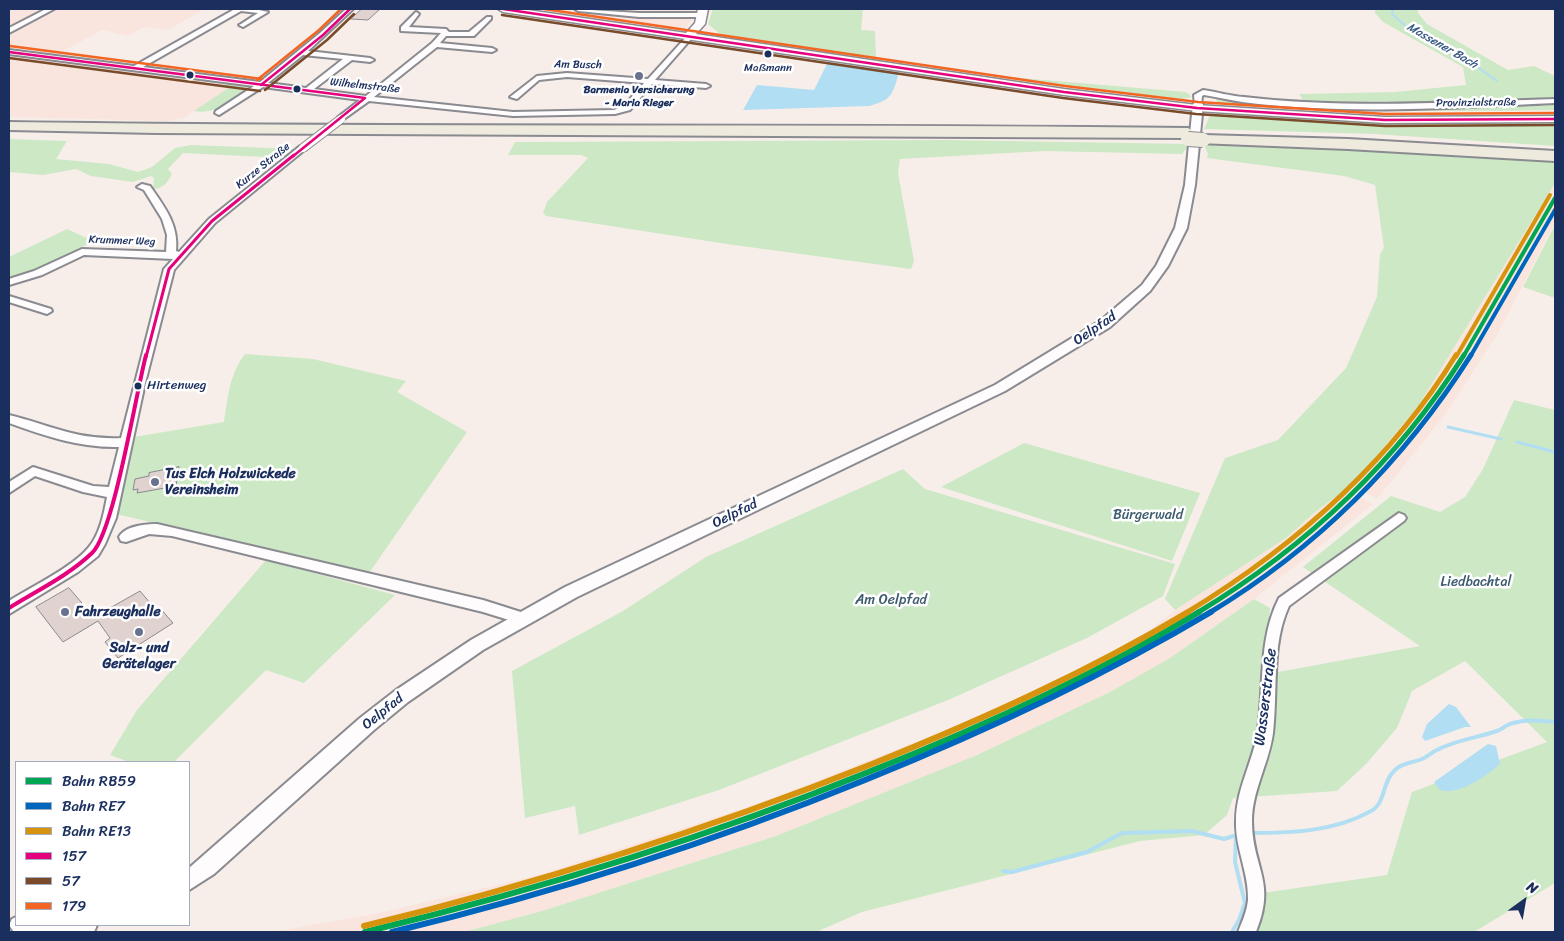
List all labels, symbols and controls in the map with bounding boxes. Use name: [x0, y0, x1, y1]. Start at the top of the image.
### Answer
water label: Massener Bach: [1404, 20, 1480, 72]
marker: Maßmann: [763, 49, 773, 59]
street label: Am Busch: [554, 58, 602, 72]
place label: Maßmann: [744, 61, 792, 75]
unlabelled marker: [185, 70, 195, 80]
marker: Barmenia Versicherung - Maria Rieger: [633, 70, 645, 82]
street label: Wilhelmstraße: [329, 76, 401, 96]
place label: Barmenia Versicherung - Maria Rieger: [584, 83, 694, 109]
unlabelled marker: [292, 84, 302, 94]
street label: Provinzialstraße: [1436, 96, 1516, 110]
street label: Kurze Straße: [233, 140, 293, 192]
street label: Krummer Weg: [88, 233, 156, 249]
street label: Oelpfad: [1070, 309, 1120, 349]
place label: Hirtenweg: [147, 378, 206, 394]
marker: Hirtenweg: [133, 381, 143, 391]
place label: Tus Elch Holzwickede Vereinsheim: [165, 466, 296, 498]
marker: Tus Elch Holzwickede Vereinsheim: [149, 476, 161, 488]
street label: Oelpfad: [710, 496, 760, 532]
park label: Bürgerwald: [1113, 507, 1183, 523]
park label: Liedbachtal: [1441, 574, 1511, 590]
park label: Am Oelpfad: [855, 592, 927, 608]
place label: Fahrzeughalle: [75, 604, 161, 620]
marker: Fahrzeughalle: [59, 606, 71, 618]
marker: Salz- und Gerätelager: [133, 626, 145, 638]
place label: Salz- und Gerätelager: [102, 640, 176, 672]
street label: Wasserstraße: [1250, 647, 1282, 747]
street label: Oelpfad: [359, 690, 407, 734]
legend: [15, 761, 190, 926]
text: Bahn RB59: [62, 768, 136, 794]
text: Bahn RE7: [62, 793, 125, 819]
text: Bahn RE13: [62, 818, 131, 844]
text: 157: [62, 843, 86, 869]
text: 57: [62, 868, 80, 894]
text: N: [1521, 875, 1543, 901]
north arrow: [1499, 876, 1549, 926]
text: 179: [62, 893, 86, 919]

